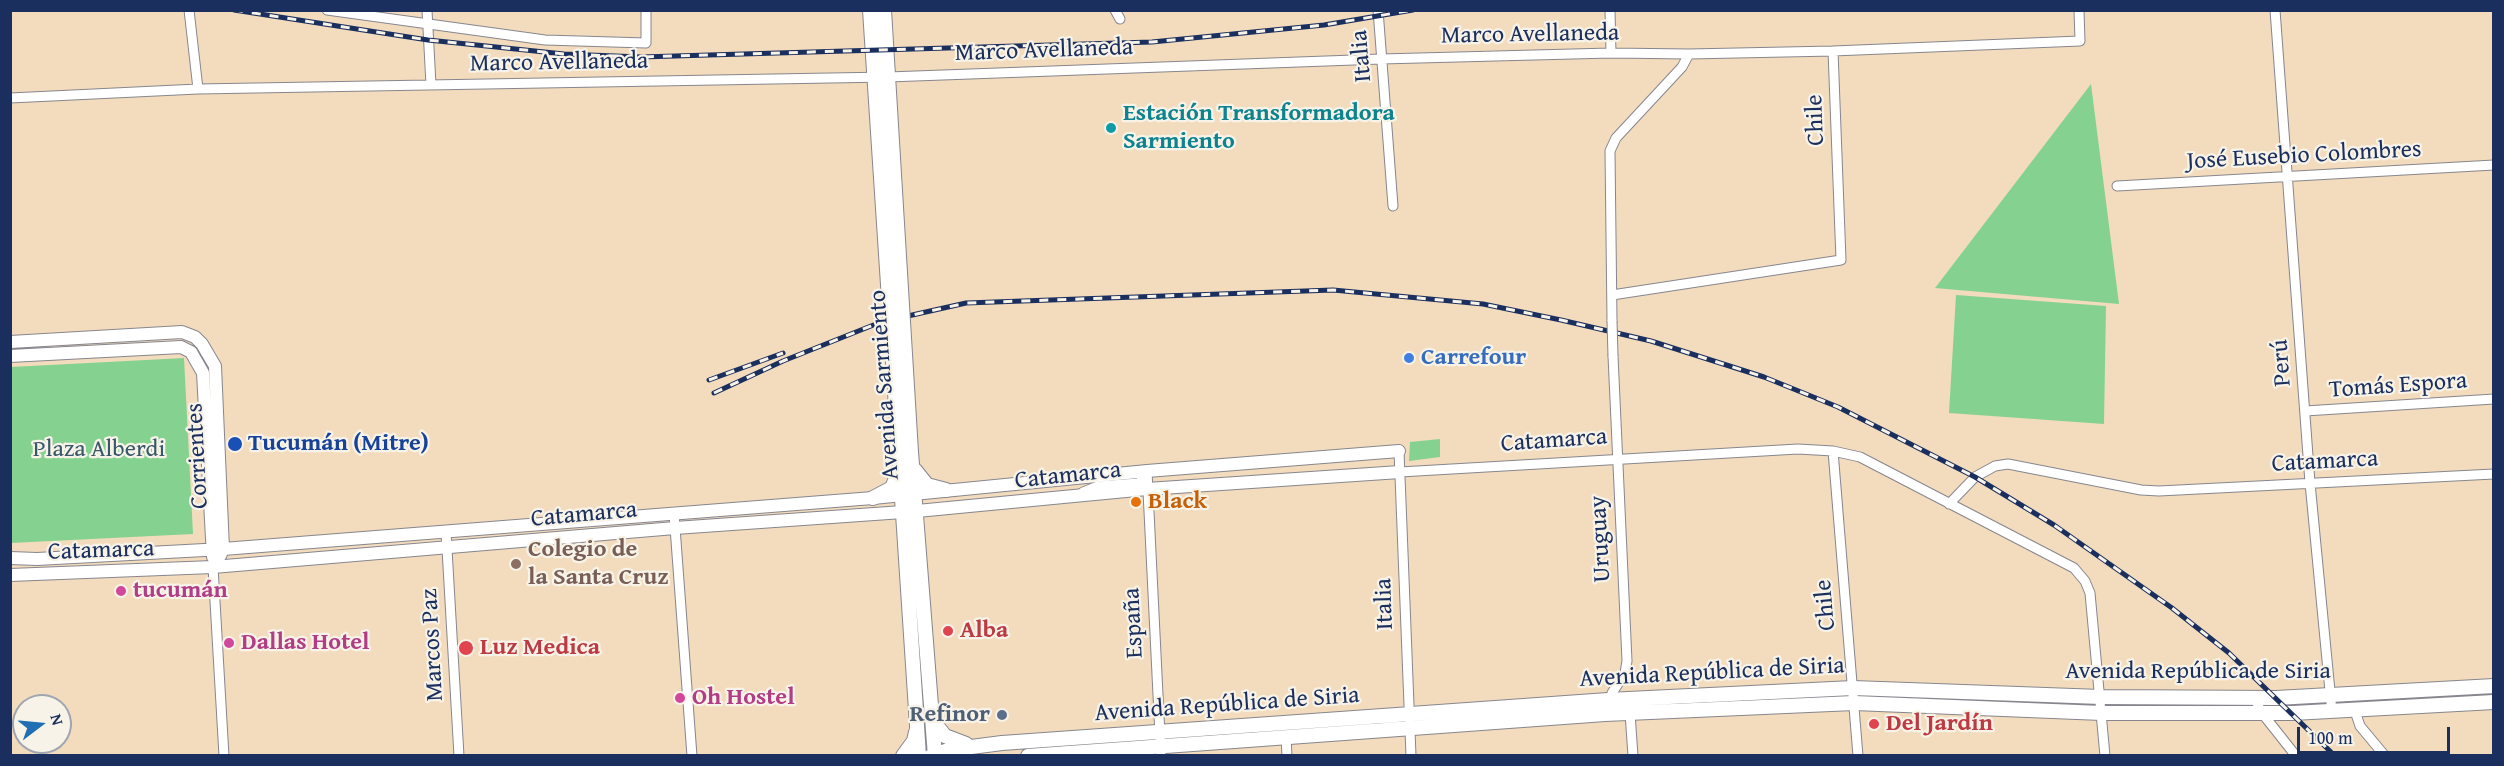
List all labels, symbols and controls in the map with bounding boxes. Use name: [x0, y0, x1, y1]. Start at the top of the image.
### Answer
street label: Marco Avellaneda: [1441, 19, 1619, 51]
street label: Italia: [1345, 29, 1379, 83]
street label: Marco Avellaneda: [954, 33, 1134, 69]
street label: Marco Avellaneda: [470, 47, 648, 79]
street label: Chile: [1801, 94, 1831, 146]
place label: Estación Transformadora Sarmiento: [1123, 100, 1395, 156]
marker: Estación Transformadora Sarmiento: [1104, 121, 1118, 135]
street label: José Eusebio Colombres: [2186, 135, 2422, 177]
street label: Avenida Sarmiento: [864, 289, 906, 481]
street label: Perú: [2266, 339, 2298, 387]
place label: Carrefour: [1421, 344, 1526, 372]
marker: Carrefour: [1402, 351, 1416, 365]
street label: Tomás Espora: [2328, 367, 2468, 405]
street label: Corrientes: [181, 402, 215, 510]
street label: Catamarca: [1500, 423, 1608, 459]
place label: Tucumán (Mitre): [248, 430, 429, 458]
marker: Tucumán (Mitre): [226, 435, 244, 453]
park label: Plaza Alberdi: [33, 436, 165, 464]
street label: Catamarca: [2271, 445, 2379, 479]
street label: Catamarca: [1013, 456, 1123, 496]
place label: Black: [1148, 488, 1207, 516]
marker: Black: [1129, 495, 1143, 509]
street label: Uruguay: [1584, 495, 1618, 583]
street label: Catamarca: [530, 496, 638, 534]
street label: Catamarca: [47, 535, 155, 567]
place label: Colegio de la Santa Cruz: [528, 536, 669, 592]
marker: Colegio de la Santa Cruz: [509, 557, 523, 571]
place label: tucumán: [133, 577, 228, 605]
street label: Italia: [1370, 578, 1400, 630]
street label: Chile: [1809, 578, 1843, 632]
marker: tucumán: [114, 584, 128, 598]
street label: España: [1118, 587, 1150, 659]
street label: Marcos Paz: [416, 588, 450, 702]
place label: Alba: [960, 617, 1008, 645]
marker: Alba: [941, 624, 955, 638]
place label: Dallas Hotel: [241, 629, 369, 657]
place label: Luz Medica: [480, 634, 600, 662]
marker: Dallas Hotel: [222, 636, 236, 650]
marker: Luz Medica: [457, 639, 475, 657]
street label: Avenida República de Siria: [1579, 652, 1845, 694]
street label: Avenida República de Siria: [2065, 658, 2331, 686]
street label: Avenida República de Siria: [1093, 681, 1361, 729]
place label: Oh Hostel: [692, 684, 795, 712]
marker: Oh Hostel: [673, 691, 687, 705]
north arrow: [12, 694, 72, 754]
place label: Refinor: [910, 701, 990, 729]
marker: Refinor: [995, 708, 1009, 722]
place label: Del Jardín: [1886, 710, 1993, 738]
text: N: [44, 711, 70, 728]
scale bar: [2300, 715, 2453, 753]
marker: Del Jardín: [1867, 717, 1881, 731]
text: 100 m: [2308, 724, 2353, 751]

